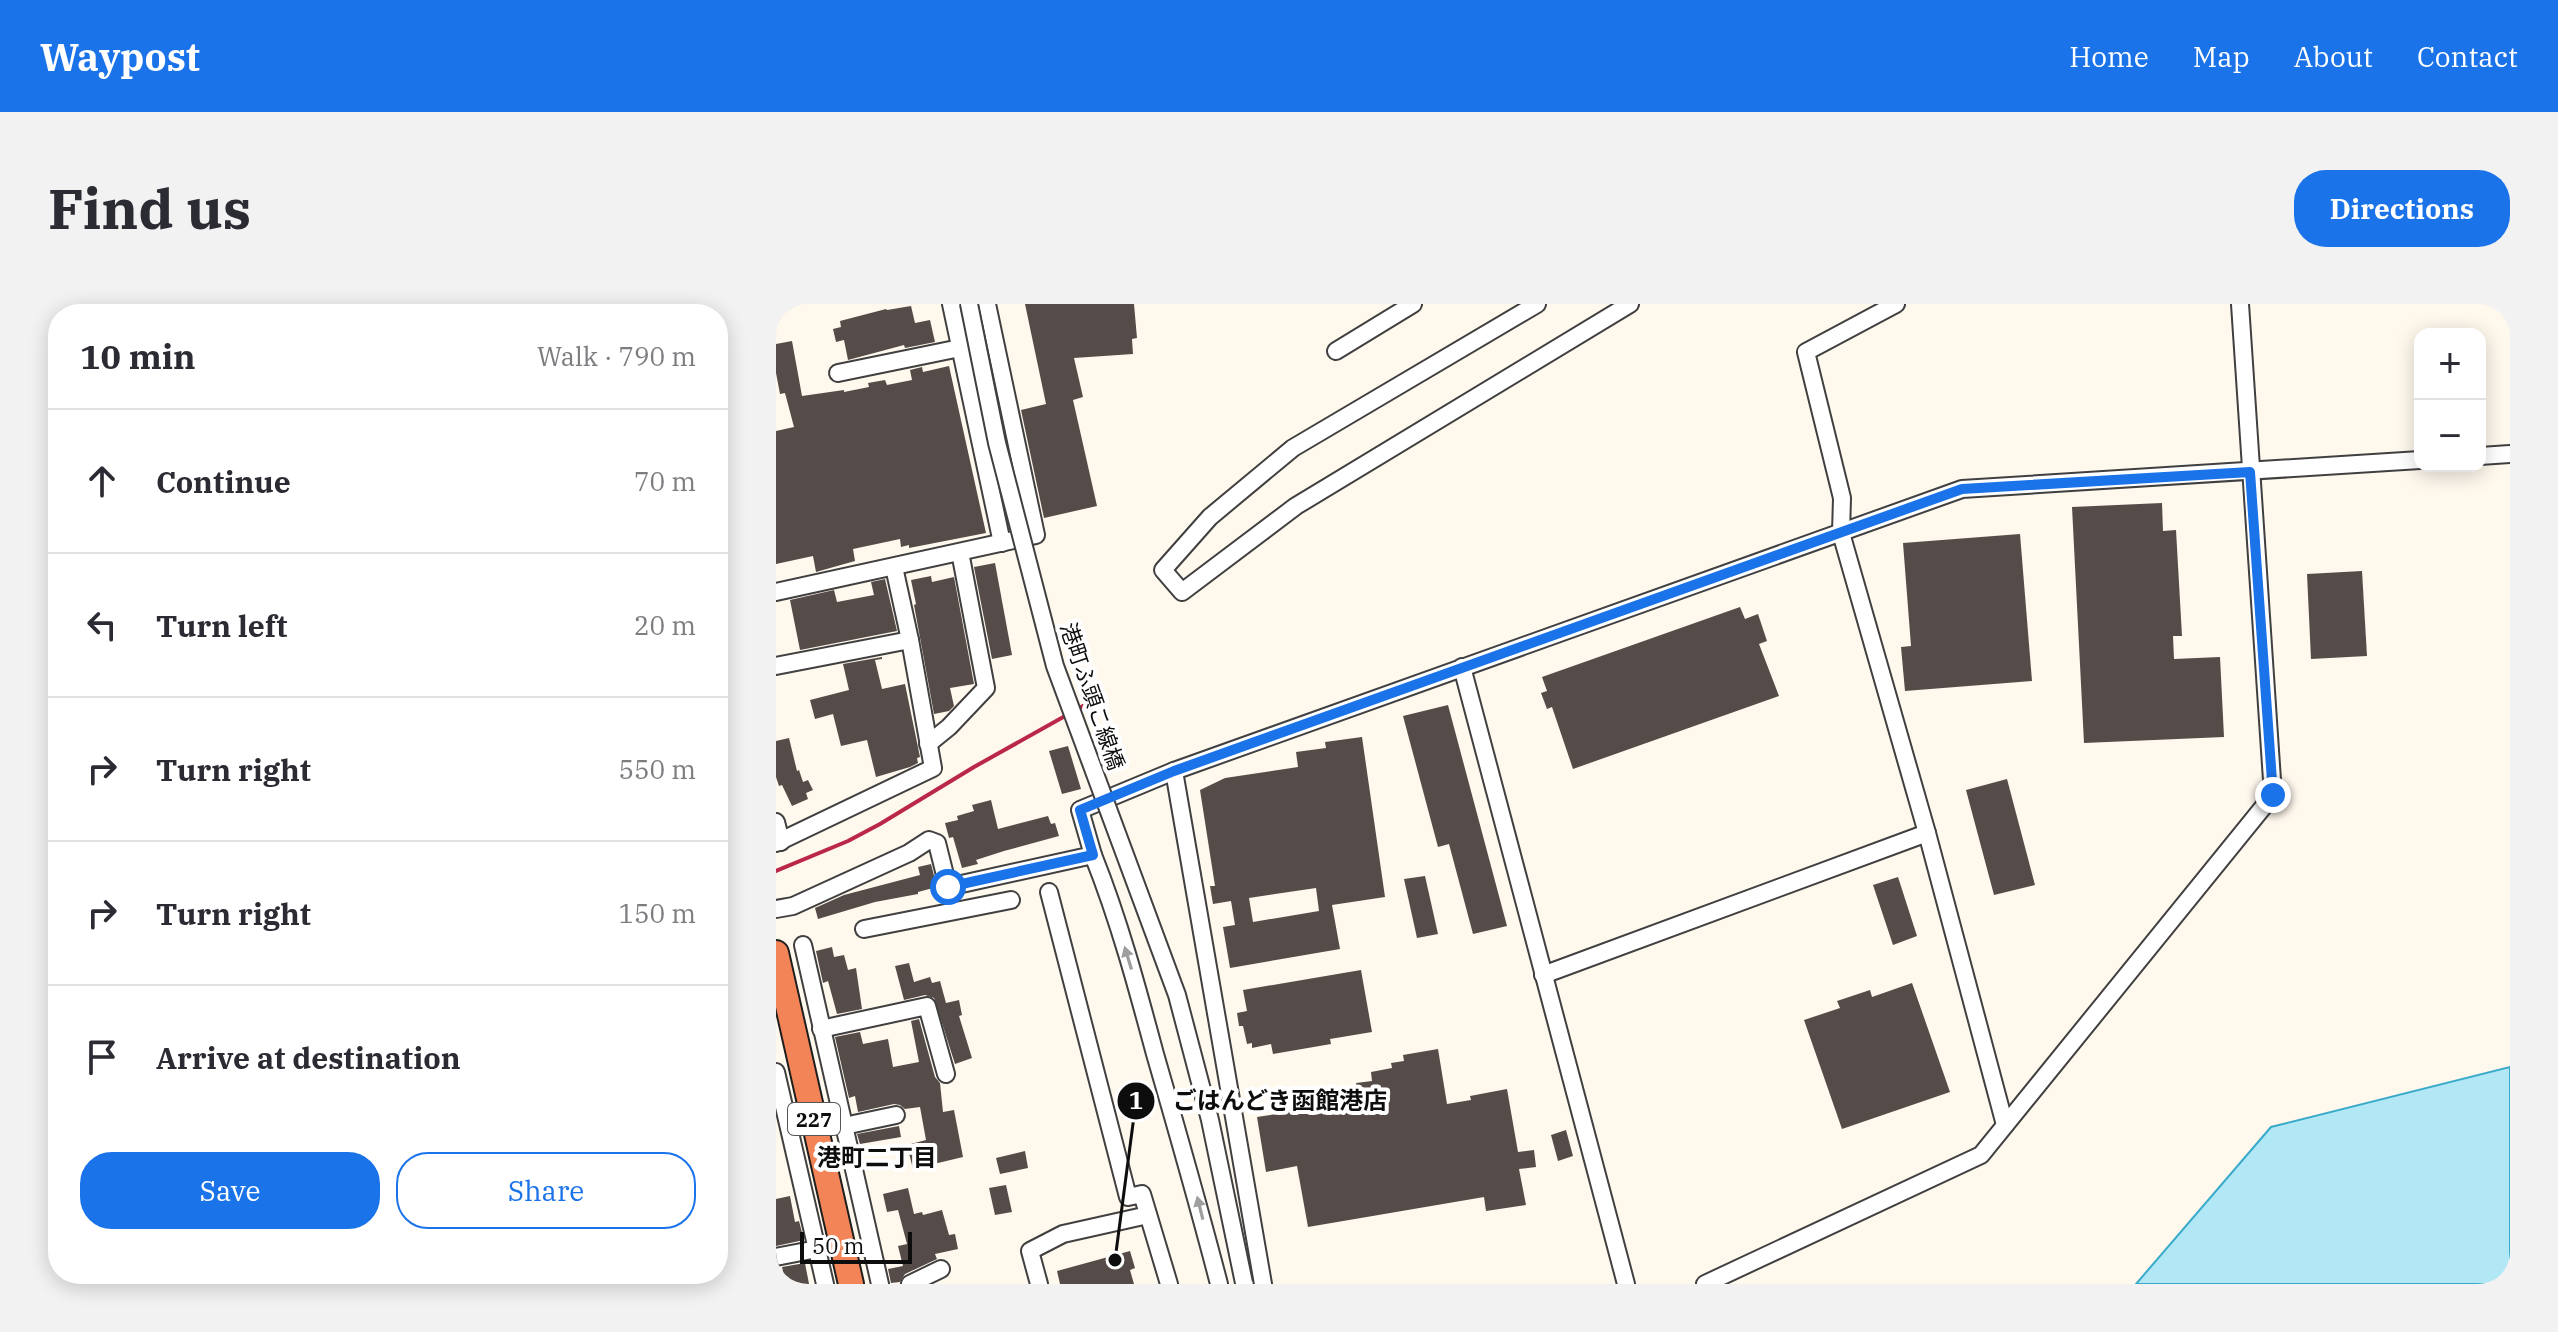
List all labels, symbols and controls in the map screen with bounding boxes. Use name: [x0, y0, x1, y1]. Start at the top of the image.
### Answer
text: Waypost: [40, 32, 200, 81]
text: Home: [2069, 38, 2149, 75]
text: Map: [2193, 38, 2250, 75]
text: About: [2294, 38, 2373, 75]
text: Contact: [2417, 38, 2518, 75]
button: Directions: [2294, 170, 2510, 247]
text: Find us: [48, 172, 251, 244]
map controls: [2414, 328, 2486, 472]
button: +: [2414, 328, 2486, 400]
text: 10 min: [80, 334, 196, 378]
text: Walk · 790 m: [537, 339, 696, 373]
button: −: [2414, 400, 2486, 472]
icon: ahead: [80, 459, 124, 503]
text: Continue: [156, 462, 291, 501]
text: 70 m: [634, 464, 696, 498]
icon: left: [80, 603, 124, 647]
text: Turn left: [156, 606, 288, 645]
text: 20 m: [634, 608, 696, 642]
street label: 港町ふ頭こ線橋: [1054, 618, 1132, 774]
icon: right: [80, 747, 124, 791]
text: Turn right: [156, 750, 311, 789]
text: 550 m: [618, 752, 696, 786]
route end: [2255, 777, 2291, 813]
route start: [930, 869, 966, 905]
icon: right: [80, 891, 124, 935]
text: Turn right: [156, 894, 311, 933]
text: 150 m: [618, 896, 696, 930]
one-way arrow: [1121, 946, 1134, 970]
icon: arrive: [80, 1035, 124, 1079]
text: Arrive at destination: [156, 1038, 461, 1077]
callout: ごはんどき函館港店: [1116, 1077, 1404, 1125]
text: 1: [1129, 1084, 1143, 1116]
text: ごはんどき函館港店: [1173, 1084, 1387, 1116]
road number: 227: [788, 1103, 840, 1135]
district label: 港町二丁目: [817, 1141, 937, 1173]
button: Save: [80, 1152, 380, 1229]
button: Share: [396, 1152, 696, 1229]
one-way arrow: [1193, 1196, 1205, 1221]
scale bar: [800, 1228, 912, 1264]
text: 50 m: [812, 1231, 864, 1260]

